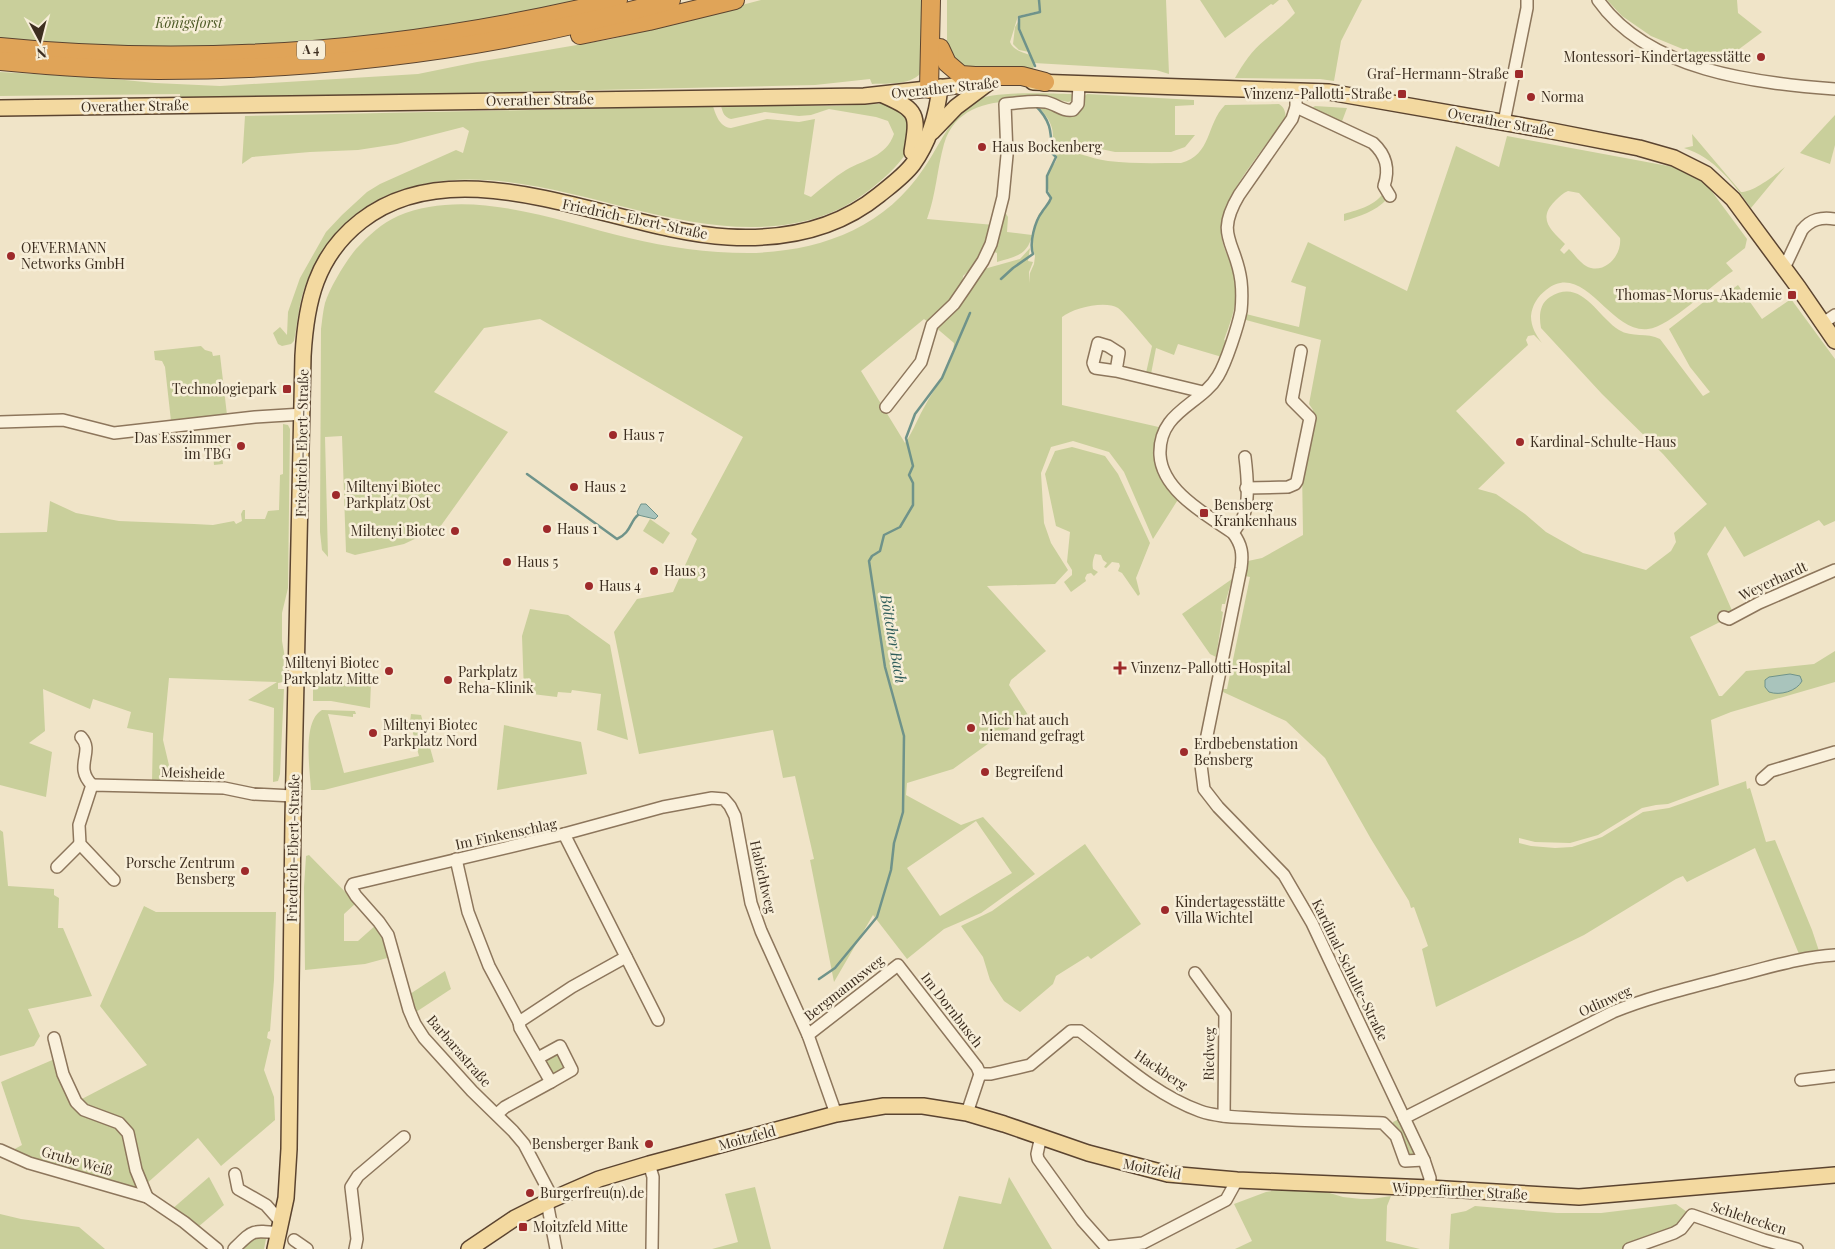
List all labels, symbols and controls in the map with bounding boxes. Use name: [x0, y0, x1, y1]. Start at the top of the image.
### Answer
park label: Königsforst: [154, 13, 224, 32]
north arrow: [15, 15, 65, 65]
road number: A 4: [297, 40, 325, 60]
text: N: [35, 43, 48, 63]
place label: Montessori-Kindertagesstätte: [1563, 47, 1751, 66]
marker: Montessori-Kindertagesstätte: [1755, 51, 1767, 63]
place label: Graf-Hermann-Straße: [1367, 64, 1509, 83]
marker: Graf-Hermann-Straße: [1513, 68, 1525, 80]
street label: Overather Straße: [890, 72, 1000, 103]
place label: Vinzenz-Pallotti-Straße: [1243, 84, 1392, 103]
place label: Norma: [1541, 87, 1584, 106]
marker: Vinzenz-Pallotti-Straße: [1396, 88, 1408, 100]
street label: Overather Straße: [486, 89, 594, 110]
marker: Norma: [1525, 91, 1537, 103]
street label: Overather Straße: [81, 95, 189, 116]
street label: Overather Straße: [1446, 103, 1556, 140]
place label: Haus Bockenberg: [992, 137, 1103, 156]
marker: Haus Bockenberg: [976, 141, 988, 153]
street label: Friedrich-Ebert-Straße: [561, 194, 710, 243]
place label: OEVERMANN Networks GmbH: [21, 238, 125, 273]
marker: OEVERMANN Networks GmbH: [5, 250, 17, 262]
place label: Thomas-Morus-Akademie: [1615, 285, 1782, 304]
marker: Thomas-Morus-Akademie: [1786, 289, 1798, 301]
street label: Friedrich-Ebert-Straße: [291, 369, 312, 517]
place label: Technologiepark: [172, 379, 277, 398]
marker: Technologiepark: [281, 383, 293, 395]
place label: Haus 7: [623, 425, 664, 444]
place label: Das Esszimmer im TBG: [134, 428, 232, 463]
marker: Haus 7: [607, 429, 619, 441]
place label: Kardinal-Schulte-Haus: [1530, 432, 1676, 451]
marker: Kardinal-Schulte-Haus: [1514, 436, 1526, 448]
marker: Das Esszimmer im TBG: [235, 440, 247, 452]
place label: Miltenyi Biotec Parkplatz Ost: [346, 477, 441, 512]
place label: Haus 2: [584, 477, 626, 496]
marker: Haus 2: [568, 481, 580, 493]
marker: Miltenyi Biotec Parkplatz Ost: [330, 489, 342, 501]
place label: Bensberg Krankenhaus: [1214, 495, 1297, 530]
marker: Bensberg Krankenhaus: [1198, 507, 1210, 519]
place label: Haus 1: [557, 519, 598, 538]
place label: Miltenyi Biotec: [351, 521, 445, 540]
marker: Haus 1: [541, 523, 553, 535]
marker: Miltenyi Biotec: [449, 525, 461, 537]
place label: Haus 5: [517, 552, 558, 571]
marker: Haus 5: [501, 556, 513, 568]
street label: Weyerhardt: [1735, 556, 1811, 605]
place label: Haus 3: [664, 561, 706, 580]
marker: Haus 3: [648, 565, 660, 577]
place label: Haus 4: [599, 576, 641, 595]
marker: Haus 4: [583, 580, 595, 592]
water label: Böttcher Bach: [876, 592, 912, 685]
place label: Miltenyi Biotec Parkplatz Mitte: [283, 653, 379, 688]
place label: Vinzenz-Pallotti-Hospital: [1130, 658, 1291, 677]
marker: Vinzenz-Pallotti-Hospital: [1113, 661, 1127, 675]
place label: Parkplatz Reha-Klinik: [458, 662, 534, 697]
marker: Miltenyi Biotec Parkplatz Mitte: [383, 665, 395, 677]
marker: Parkplatz Reha-Klinik: [442, 674, 454, 686]
place label: Mich hat auch niemand gefragt: [981, 710, 1086, 745]
place label: Miltenyi Biotec Parkplatz Nord: [383, 715, 478, 750]
marker: Mich hat auch niemand gefragt: [965, 722, 977, 734]
marker: Miltenyi Biotec Parkplatz Nord: [367, 727, 379, 739]
place label: Erdbebenstation Bensberg: [1194, 734, 1299, 769]
marker: Erdbebenstation Bensberg: [1178, 746, 1190, 758]
street label: Meisheide: [161, 762, 225, 783]
place label: Begreifend: [995, 762, 1063, 781]
marker: Begreifend: [979, 766, 991, 778]
street label: Friedrich-Ebert-Straße: [282, 774, 303, 922]
street label: Im Finkenschlag: [453, 813, 559, 854]
street label: Habichtweg: [746, 838, 781, 916]
place label: Porsche Zentrum Bensberg: [126, 853, 236, 888]
marker: Porsche Zentrum Bensberg: [239, 865, 251, 877]
place label: Kindertagesstätte Villa Wichtel: [1174, 892, 1285, 927]
street label: Kardinal-Schulte-Straße: [1308, 896, 1393, 1044]
marker: Kindertagesstätte Villa Wichtel: [1159, 904, 1171, 916]
street label: Bergmannsweg: [800, 950, 888, 1025]
street label: Im Dornbusch: [917, 968, 988, 1052]
street label: Odinweg: [1575, 980, 1635, 1021]
street label: Barbarastraße: [423, 1011, 496, 1091]
street label: Riedweg: [1199, 1026, 1218, 1081]
street label: Hackberg: [1131, 1045, 1192, 1095]
street label: Moitzfeld: [716, 1121, 778, 1154]
place label: Bensberger Bank: [532, 1134, 639, 1153]
marker: Bensberger Bank: [643, 1138, 655, 1150]
street label: Grube Weiß: [39, 1141, 115, 1180]
street label: Moitzfeld: [1121, 1154, 1183, 1183]
street label: Wipperfürther Straße: [1391, 1177, 1528, 1204]
place label: Burgerfreu(n).de: [540, 1183, 644, 1202]
marker: Burgerfreu(n).de: [524, 1187, 536, 1199]
street label: Schlehecken: [1709, 1196, 1790, 1239]
place label: Moitzfeld Mitte: [533, 1217, 628, 1236]
marker: Moitzfeld Mitte: [517, 1221, 529, 1233]

